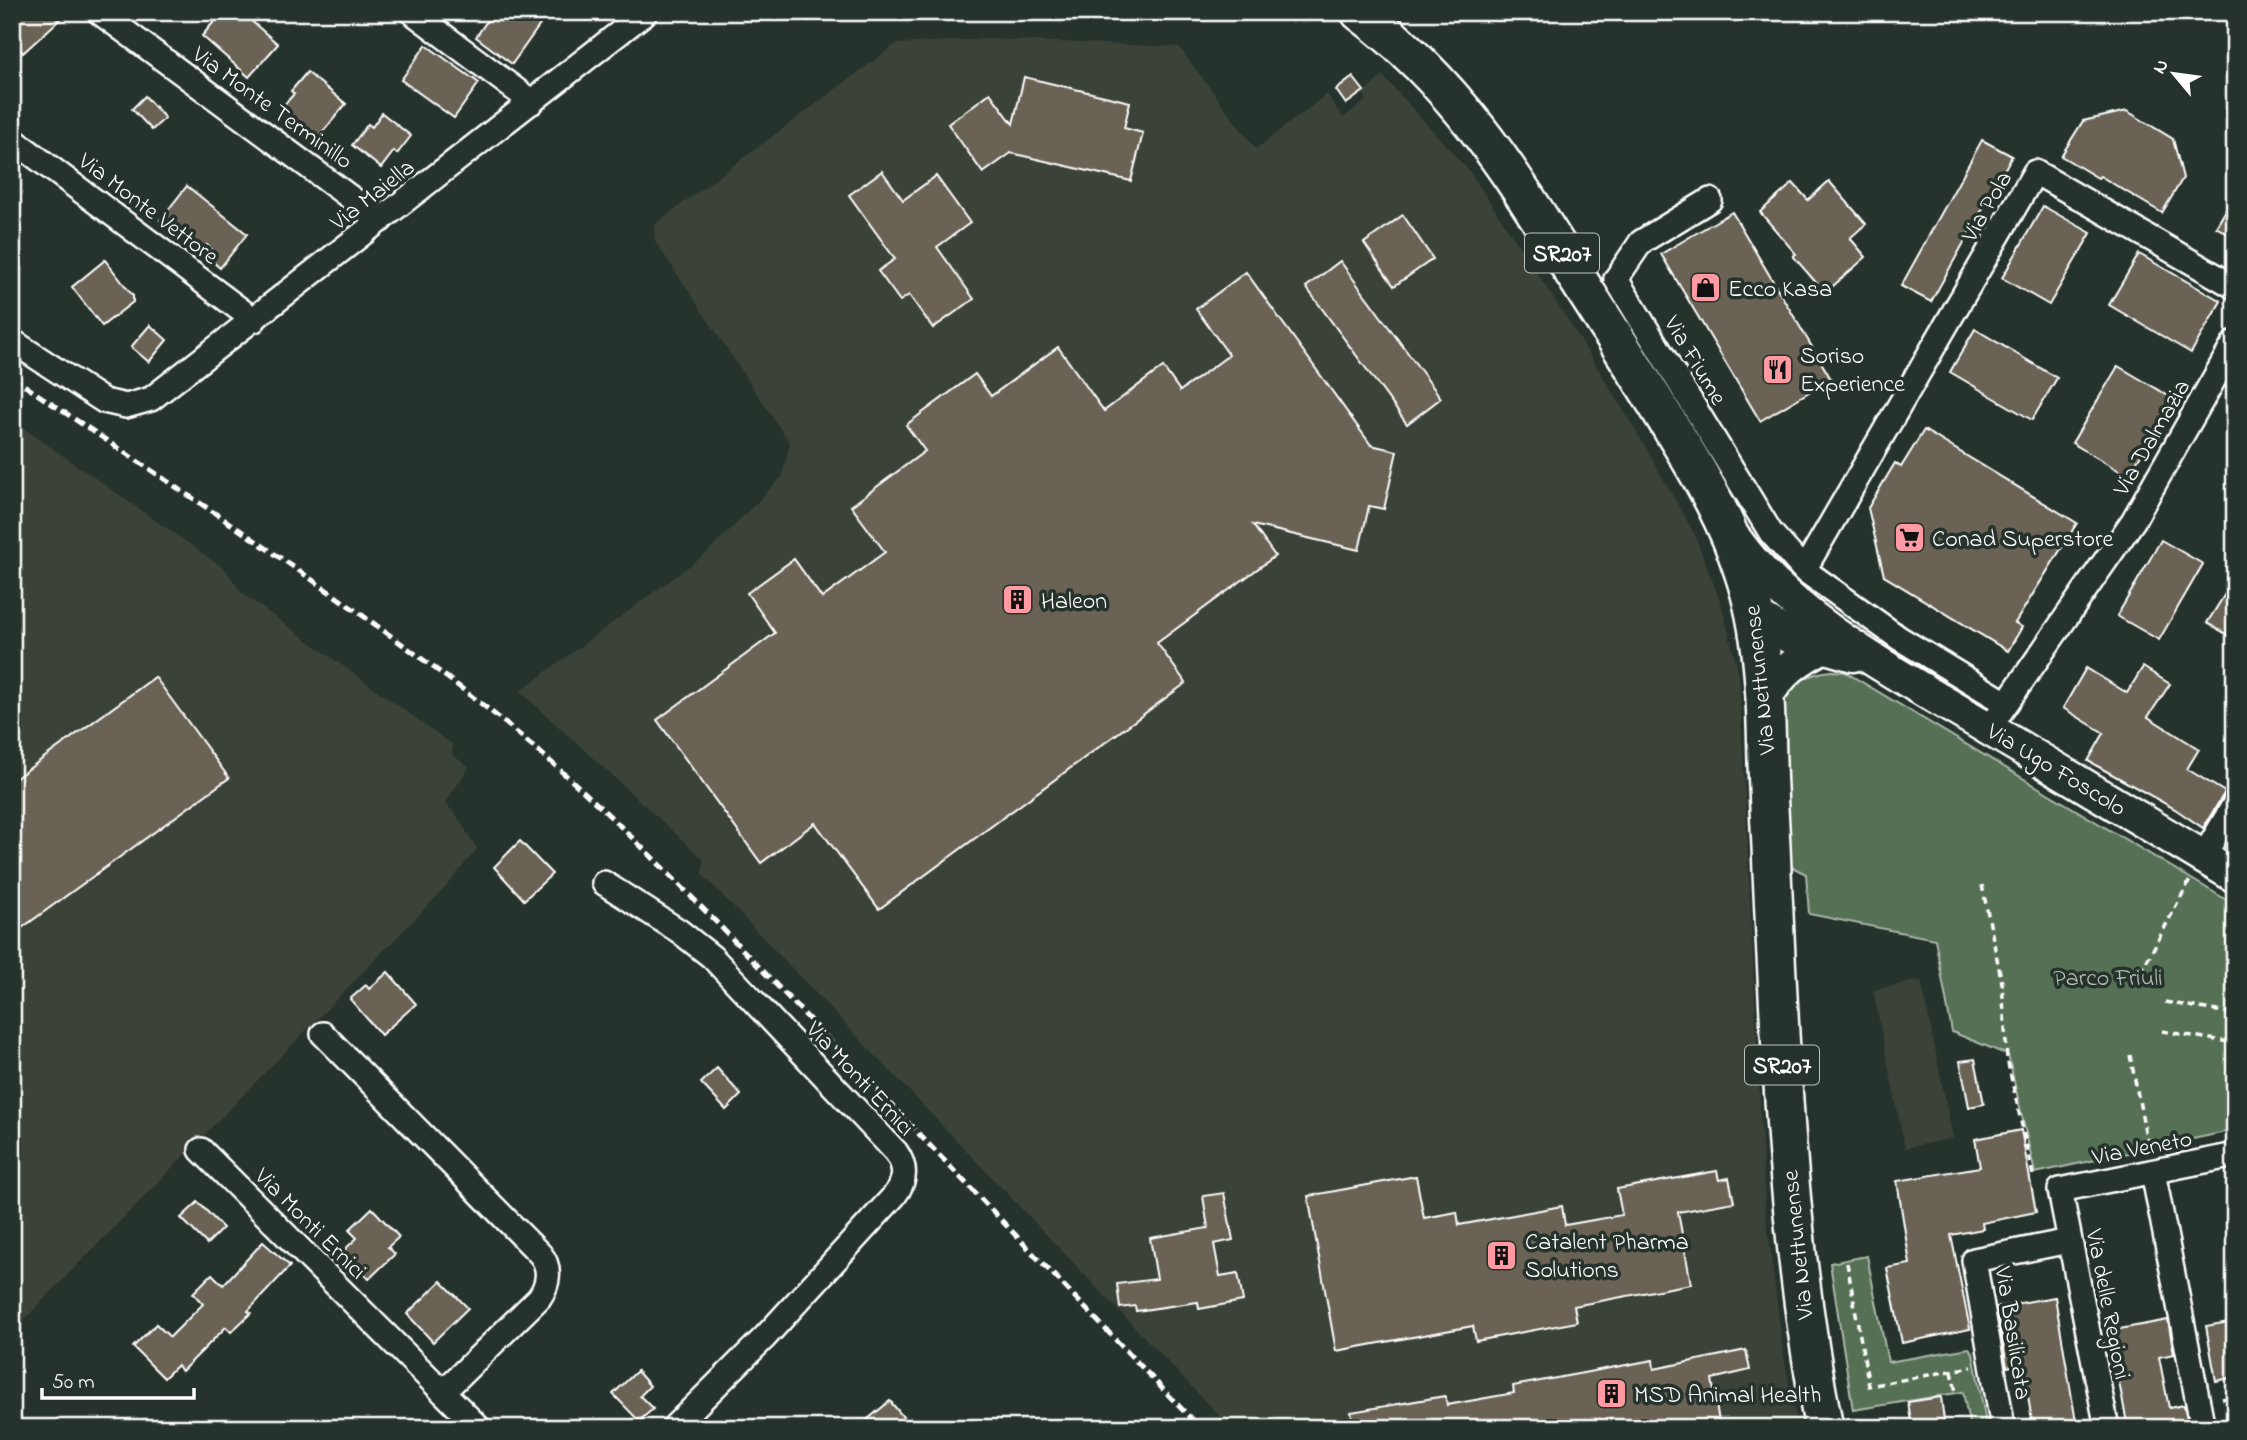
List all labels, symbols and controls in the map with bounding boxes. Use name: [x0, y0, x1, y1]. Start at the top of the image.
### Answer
street label: Via Monte Terminillo: [183, 38, 359, 179]
north arrow: [2138, 38, 2208, 108]
text: N: [2146, 55, 2176, 79]
street label: Via Monte Vettore: [69, 145, 225, 275]
street label: Via Maiella: [323, 152, 423, 241]
street label: Via Pola: [1953, 165, 2023, 250]
road number: SR207: [1525, 234, 1599, 272]
shop icon: Ecco Kasa: [1688, 271, 1722, 305]
place label: Ecco Kasa: [1728, 273, 1832, 308]
street label: Via Fiume: [1653, 309, 1734, 413]
place label: Soriso Experience: [1800, 340, 1905, 403]
restaurant icon: Soriso Experience: [1760, 352, 1794, 386]
street label: Via Dalmazia: [2105, 374, 2201, 504]
supermarket icon: Conad Superstore: [1892, 521, 1926, 555]
place label: Conad Superstore: [1932, 523, 2113, 558]
building icon: Haleon: [1001, 583, 1035, 617]
place label: Haleon: [1041, 585, 1107, 620]
street label: Via Nettunense: [1736, 603, 1787, 757]
street label: Via Ugo Foscolo: [1978, 715, 2132, 827]
park label: Parco Friuli: [2053, 962, 2163, 997]
street label: Via Monti Ernici: [796, 1014, 922, 1145]
road number: SR207: [1745, 1046, 1819, 1084]
street label: Via Veneto: [2089, 1123, 2195, 1176]
street label: Via Monti Ernici: [244, 1160, 373, 1289]
street label: Via Nettunense: [1774, 1168, 1825, 1322]
street label: Via delle Regioni: [2075, 1225, 2138, 1383]
place label: Catalent Pharma Solutions: [1525, 1226, 1689, 1289]
building icon: Catalent Pharma Solutions: [1485, 1238, 1519, 1272]
street label: Via Basilicata: [1984, 1263, 2039, 1403]
scale bar: [42, 1356, 194, 1400]
text: 50 m: [52, 1368, 95, 1398]
building icon: MSD Animal Health: [1594, 1377, 1628, 1411]
place label: MSD Animal Health: [1634, 1379, 1821, 1414]

